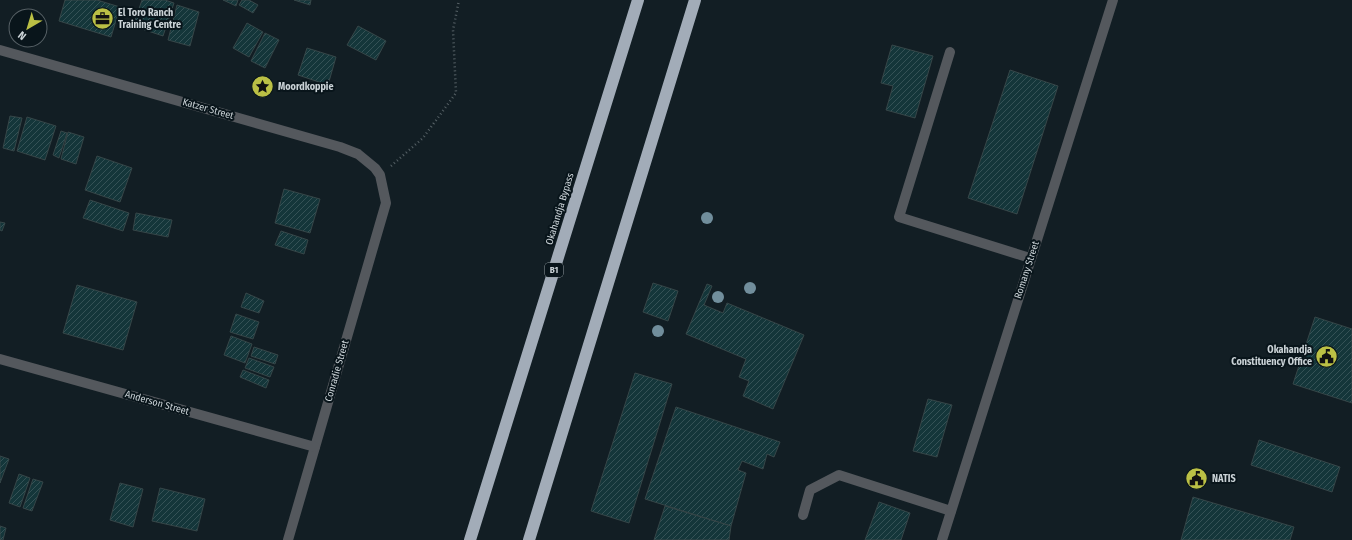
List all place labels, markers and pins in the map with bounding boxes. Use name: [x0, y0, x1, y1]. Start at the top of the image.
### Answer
office icon: El Toro Ranch Training Centre: [90, 6, 116, 32]
place label: El Toro Ranch Training Centre: [118, 7, 181, 31]
place icon: Moordkoppie: [250, 74, 276, 100]
place label: Moordkoppie: [278, 81, 334, 93]
public building icon: Okahandja Constituency Office: [1314, 343, 1340, 369]
place label: Okahandja Constituency Office: [1231, 344, 1312, 368]
public building icon: NATIS: [1184, 466, 1210, 492]
place label: NATIS: [1212, 473, 1236, 485]

